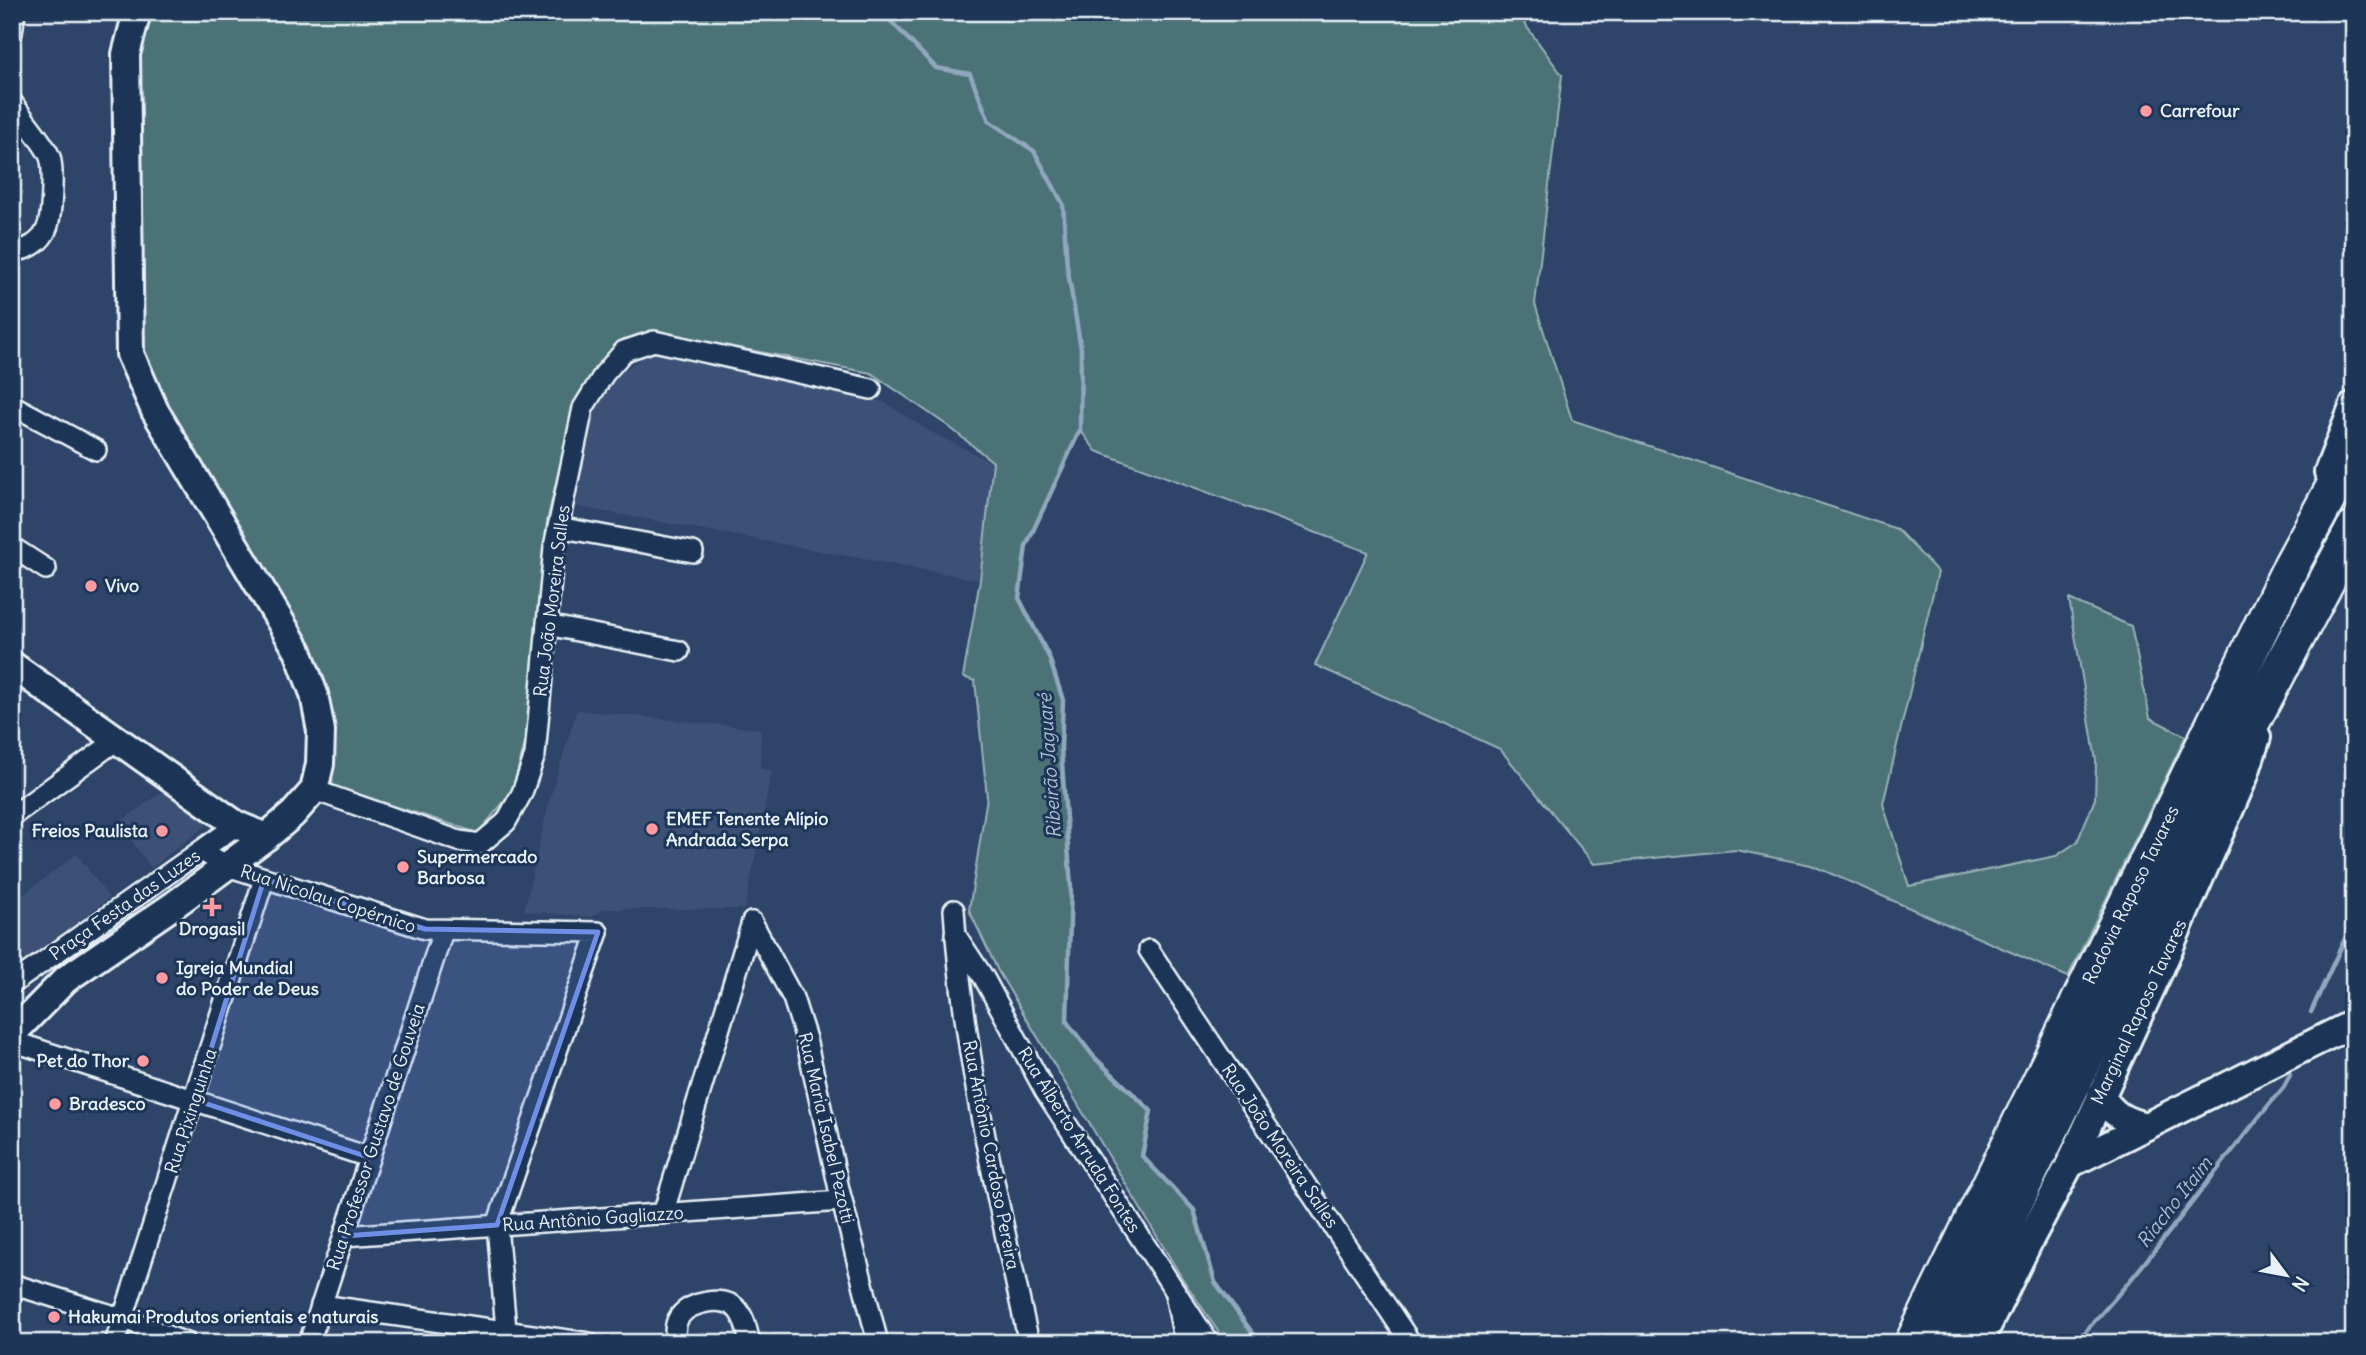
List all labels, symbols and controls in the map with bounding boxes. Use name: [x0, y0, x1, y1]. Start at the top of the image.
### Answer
place label: Carrefour: [2160, 99, 2240, 122]
marker: Carrefour: [2138, 103, 2154, 119]
street label: Rua João Moreira Salles: [528, 504, 575, 698]
place label: Vivo: [105, 574, 139, 597]
marker: Vivo: [83, 578, 99, 594]
water label: Ribeirão Jaguaré: [1032, 691, 1066, 839]
street label: Rodovia Raposo Tavares: [2077, 802, 2184, 988]
place label: EMEF Tenente Alípio Andrada Serpa: [666, 807, 828, 851]
place label: Freios Paulista: [32, 819, 148, 842]
marker: EMEF Tenente Alípio Andrada Serpa: [644, 821, 660, 837]
marker: Freios Paulista: [154, 823, 170, 839]
street label: Praça Festa das Luzes: [45, 844, 205, 965]
place label: Supermercado Barbosa: [417, 845, 537, 889]
street label: Rua Nicolau Copérnico: [237, 859, 419, 938]
marker: Supermercado Barbosa: [395, 859, 411, 875]
marker: Drogasil: [204, 899, 220, 915]
street label: Marginal Raposo Tavares: [2085, 916, 2192, 1108]
place label: Drogasil: [179, 917, 245, 940]
place label: Igreja Mundial do Poder de Deus: [176, 956, 319, 1000]
marker: Igreja Mundial do Poder de Deus: [154, 970, 170, 986]
street label: Rua Professor Gustavo de Gouveia: [321, 1000, 430, 1273]
street label: Rua Maria Isabel Pezotti: [793, 1030, 860, 1226]
street label: Rua Antônio Cardoso Pereira: [958, 1038, 1025, 1272]
street label: Rua Alberto Arruda Fontes: [1013, 1043, 1146, 1237]
street label: Rua Pixinguinha: [159, 1045, 222, 1176]
place label: Pet do Thor: [37, 1049, 130, 1072]
marker: Pet do Thor: [135, 1053, 151, 1069]
street label: Rua João Moreira Salles: [1217, 1059, 1344, 1232]
place label: Bradesco: [69, 1092, 146, 1115]
marker: Bradesco: [47, 1096, 63, 1112]
water label: Riacho Itaim: [2131, 1151, 2217, 1252]
street label: Rua Antônio Gagliazzo: [501, 1201, 685, 1236]
north arrow: [2250, 1240, 2320, 1310]
text: N: [2287, 1272, 2314, 1296]
place label: Hakumai Produtos orientais e naturais: [68, 1305, 378, 1328]
marker: Hakumai Produtos orientais e naturais: [46, 1309, 62, 1325]

